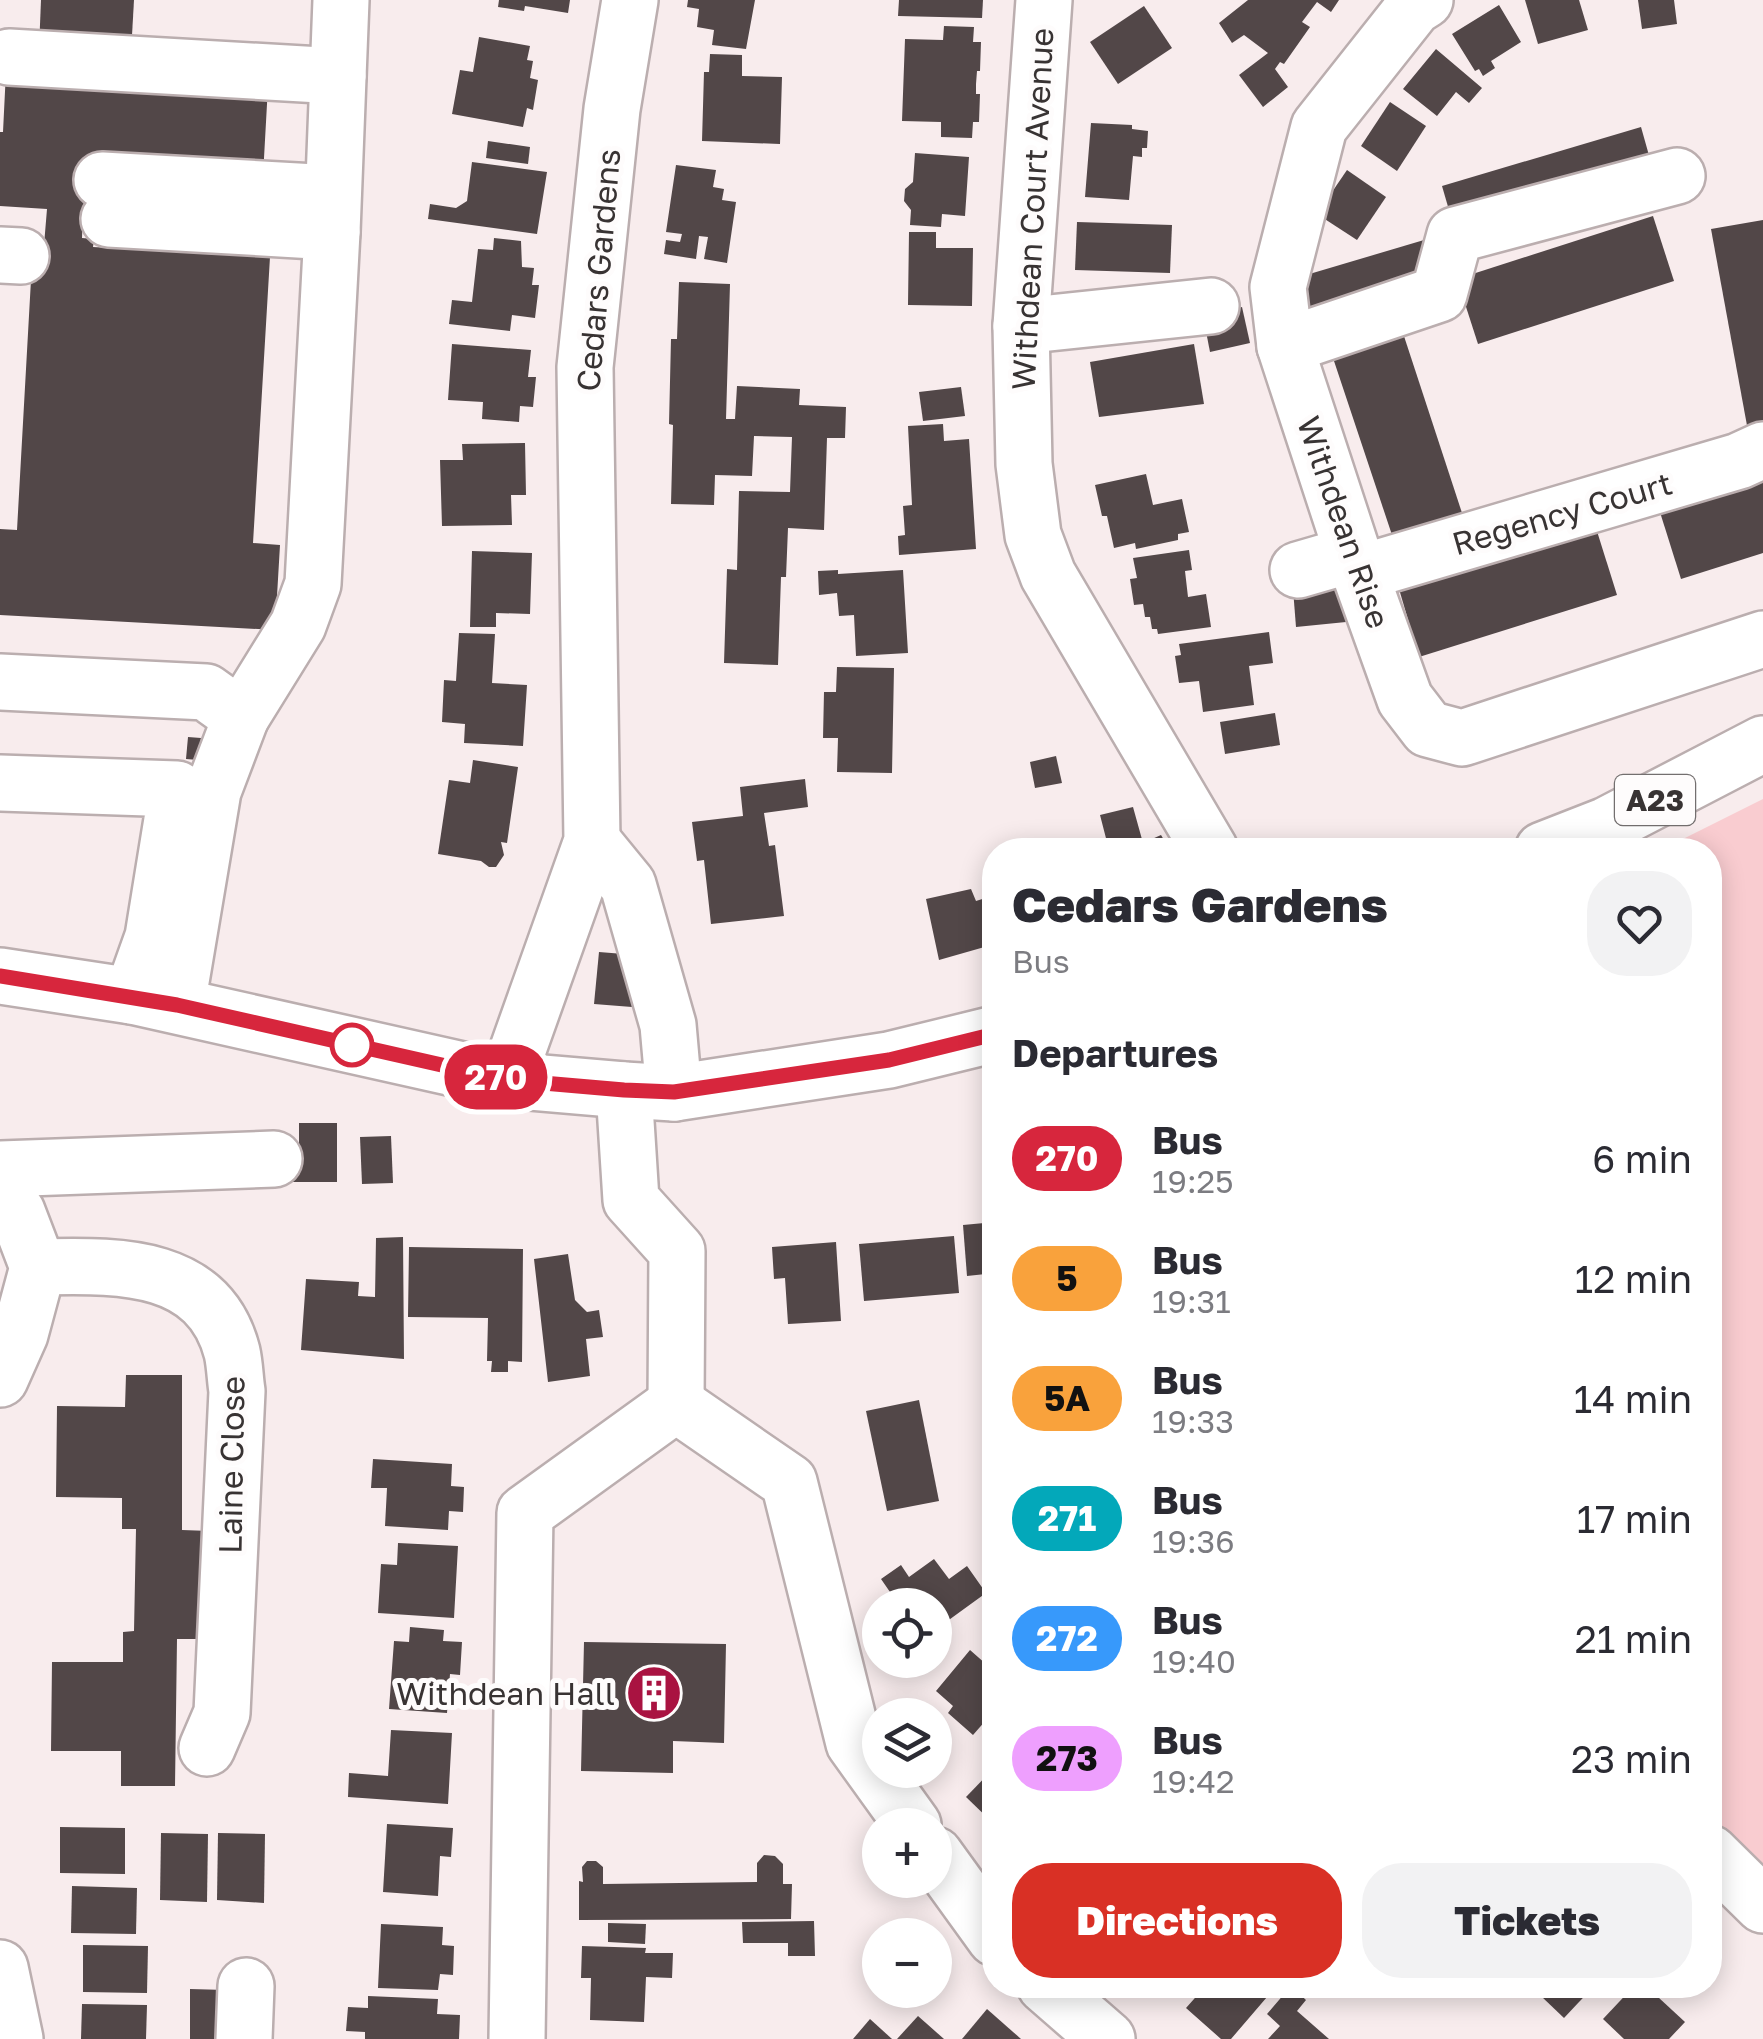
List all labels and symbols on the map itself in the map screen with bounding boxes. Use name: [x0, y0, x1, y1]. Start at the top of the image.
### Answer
street label: Withdean Court Avenue: [1004, 27, 1060, 391]
street label: Cedars Gardens: [568, 147, 628, 393]
street label: Withdean Rise: [1290, 411, 1398, 633]
street label: Regency Court: [1448, 463, 1676, 563]
road number: A23: [1615, 775, 1695, 825]
unlabelled marker: [331, 1024, 373, 1066]
line badge: 270: [438, 1044, 554, 1110]
street label: Laine Close: [210, 1376, 252, 1554]
building icon: Withdean Hall: [624, 1663, 684, 1723]
place label: Withdean Hall: [396, 1674, 615, 1712]

